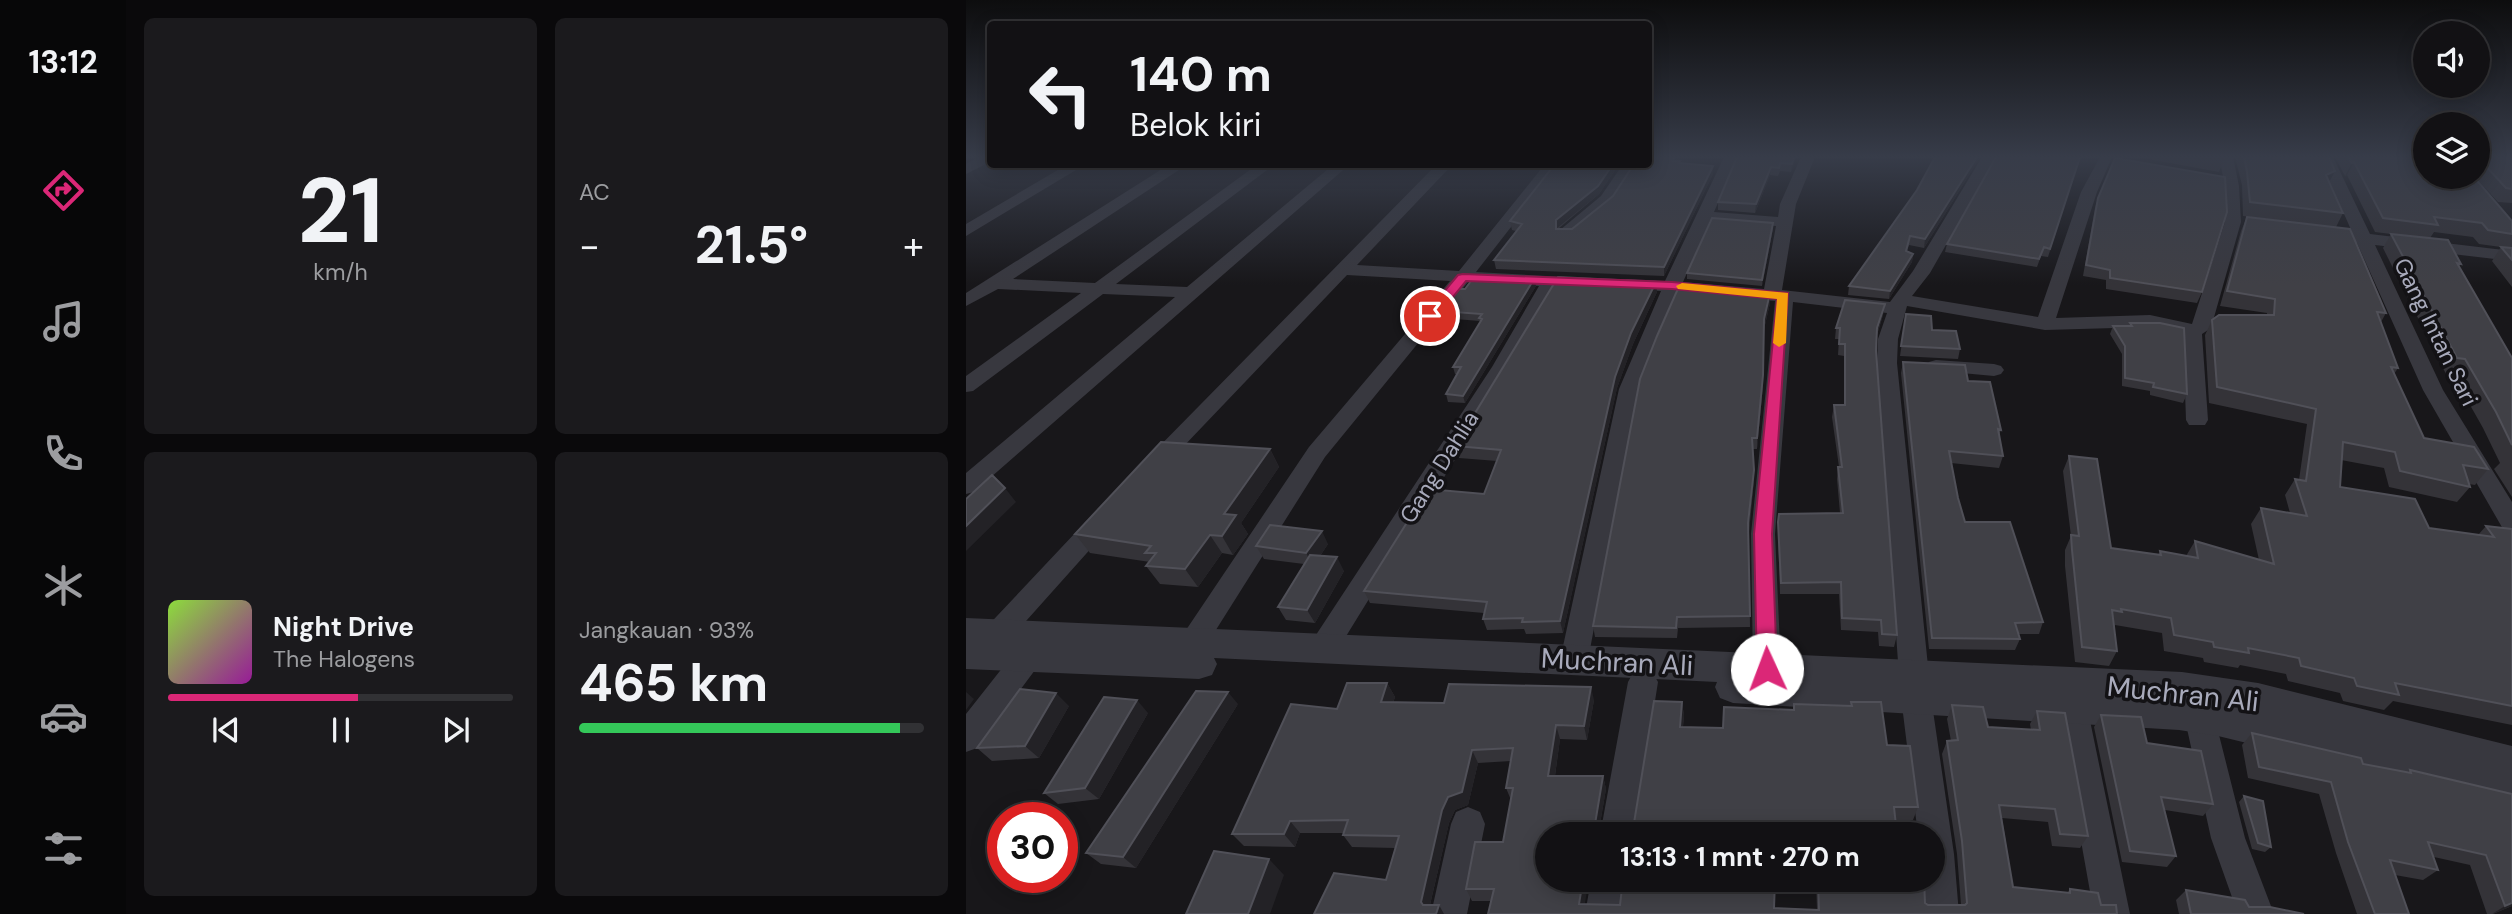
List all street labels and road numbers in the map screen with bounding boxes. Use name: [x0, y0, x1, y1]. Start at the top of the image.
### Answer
street label: Gang Intan Sari: [2387, 253, 2485, 411]
street label: Gang Dahlia: [1393, 405, 1485, 529]
street label: Muchran Ali: [1540, 640, 1694, 684]
street label: Muchran Ali: [2105, 668, 2261, 720]

